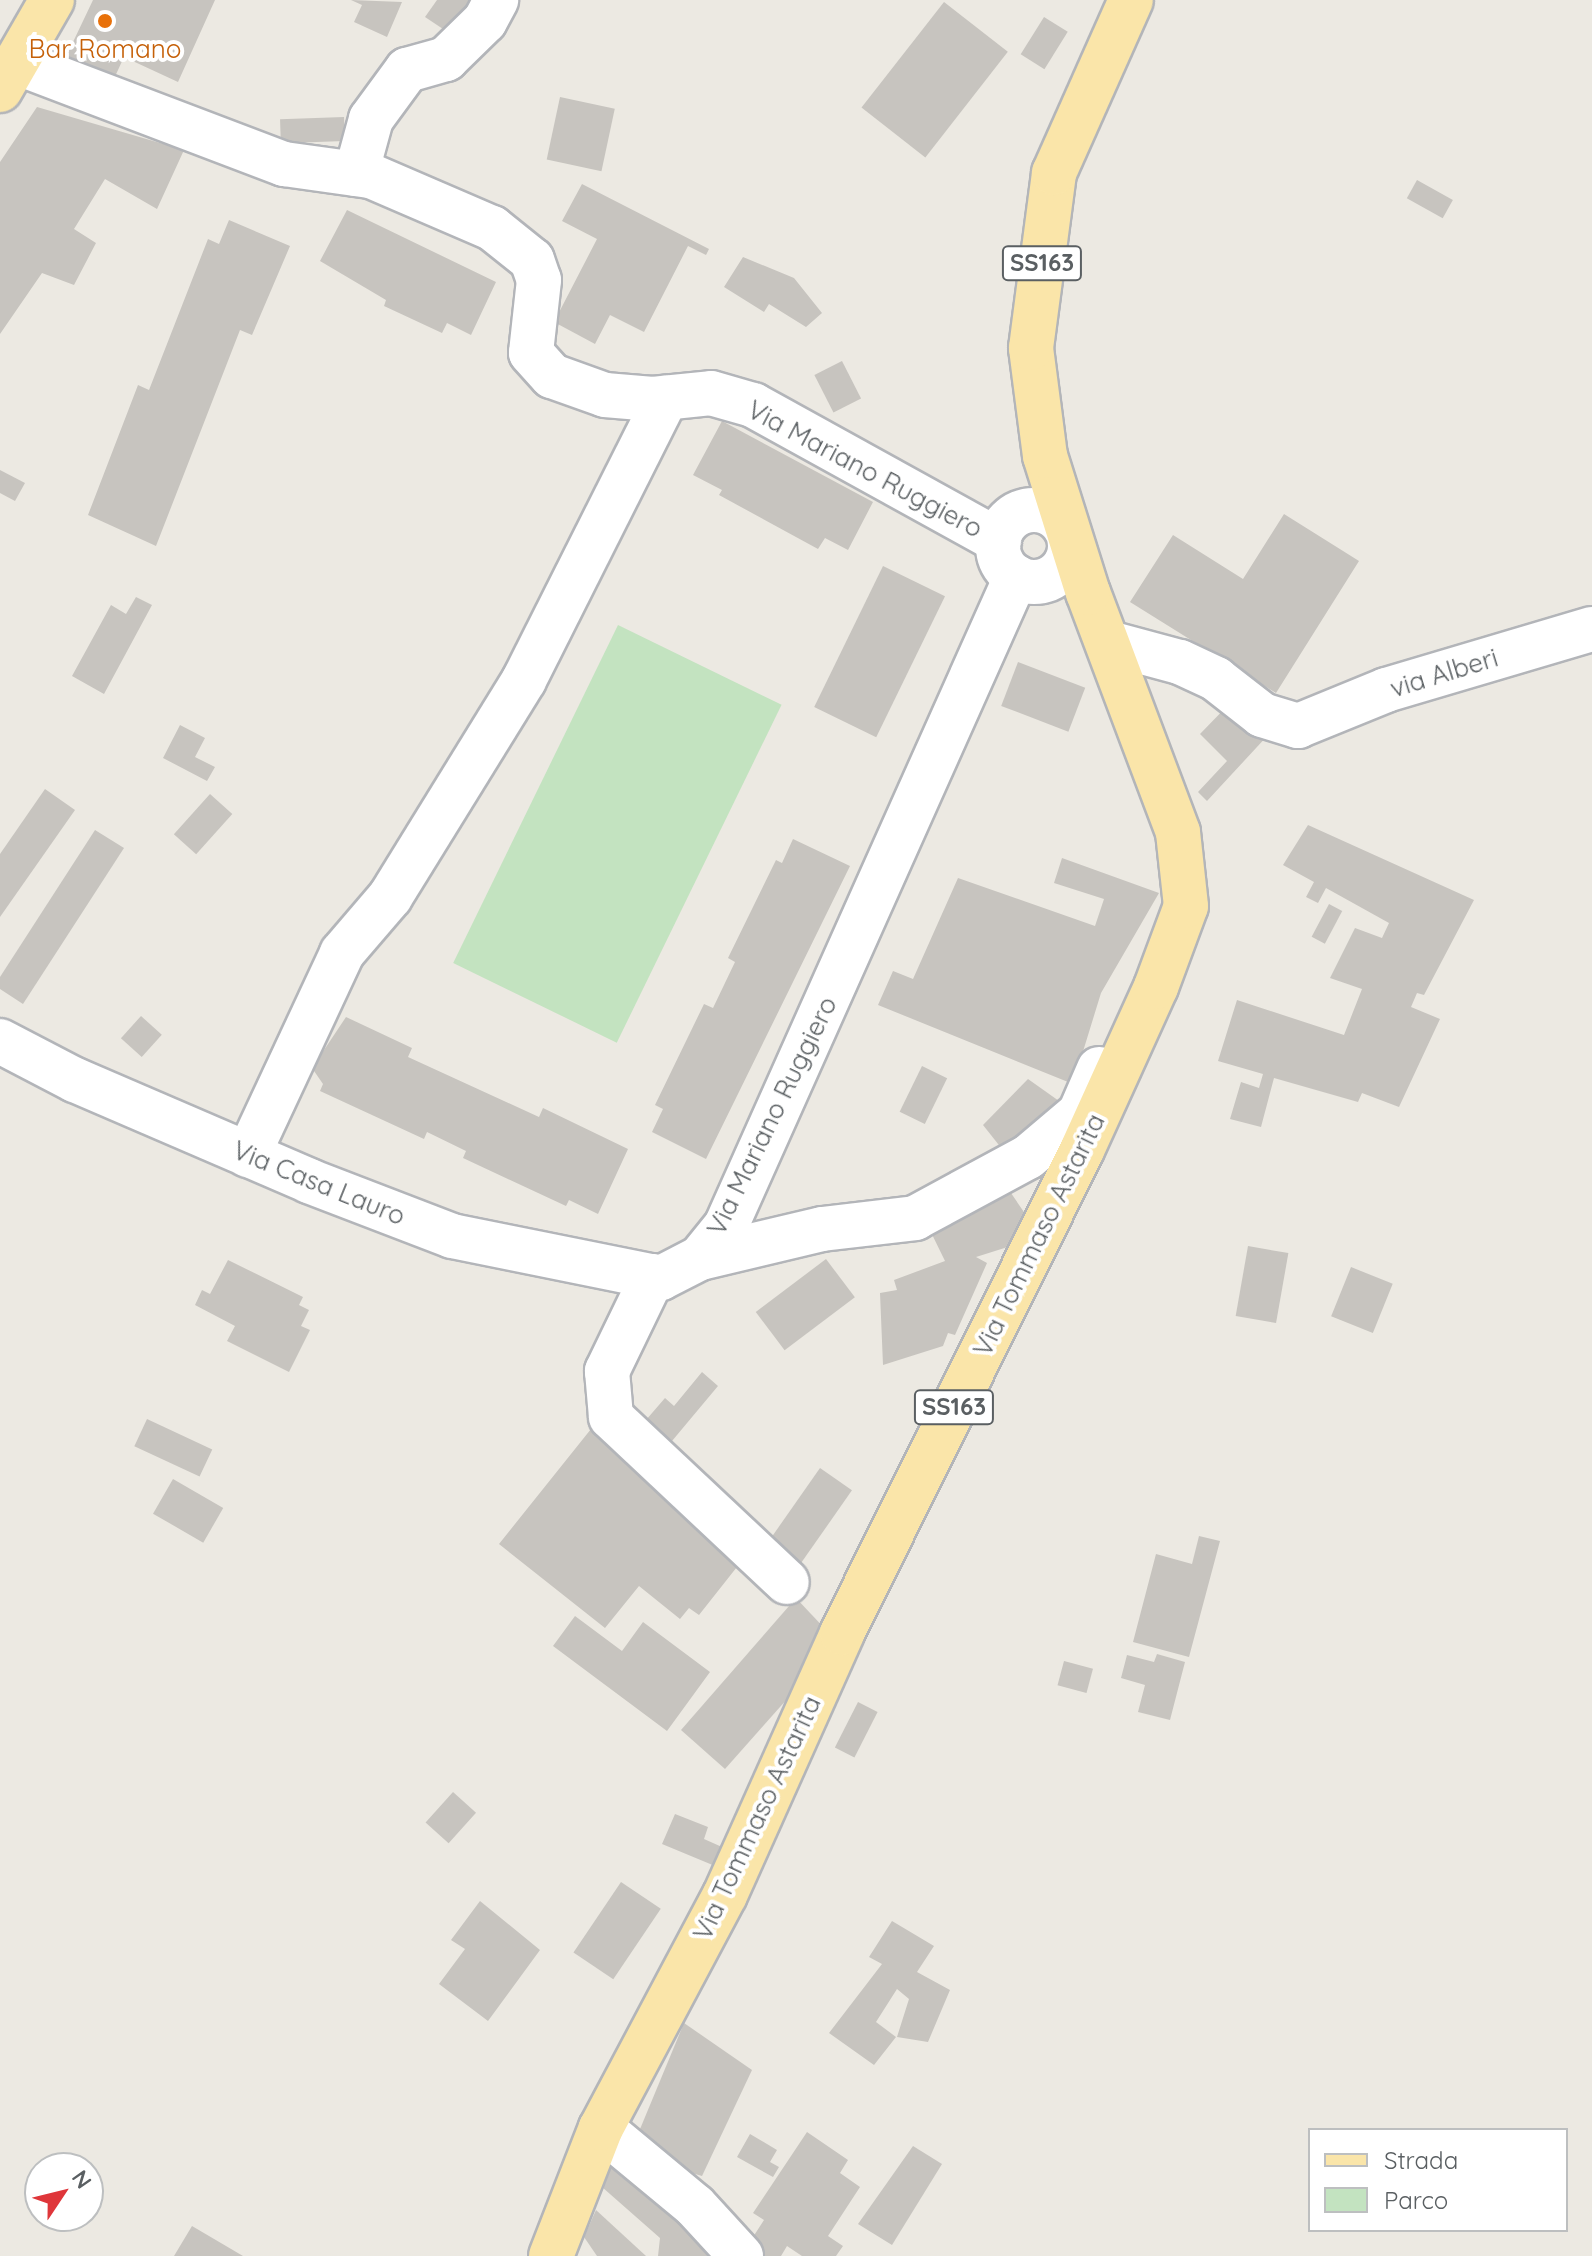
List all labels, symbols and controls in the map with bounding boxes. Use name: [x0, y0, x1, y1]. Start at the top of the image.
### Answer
marker: Bar Romano: [96, 12, 114, 30]
place label: Bar Romano: [29, 33, 181, 65]
road number: SS163: [1000, 243, 1084, 283]
street label: Via Mariano Ruggiero: [742, 394, 988, 544]
street label: via Alberi: [1386, 642, 1502, 704]
street label: Via Mariano Ruggiero: [701, 992, 843, 1240]
street label: Via Tommaso Astarita: [967, 1109, 1111, 1361]
street label: Via Casa Lauro: [228, 1134, 410, 1232]
road number: SS163: [912, 1387, 996, 1427]
street label: Via Tommaso Astarita: [687, 1691, 827, 1945]
legend: [1308, 2128, 1568, 2232]
text: Strada: [1384, 2145, 1458, 2175]
north arrow: [24, 2152, 104, 2232]
text: N: [66, 2165, 98, 2194]
text: Parco: [1384, 2185, 1448, 2215]

